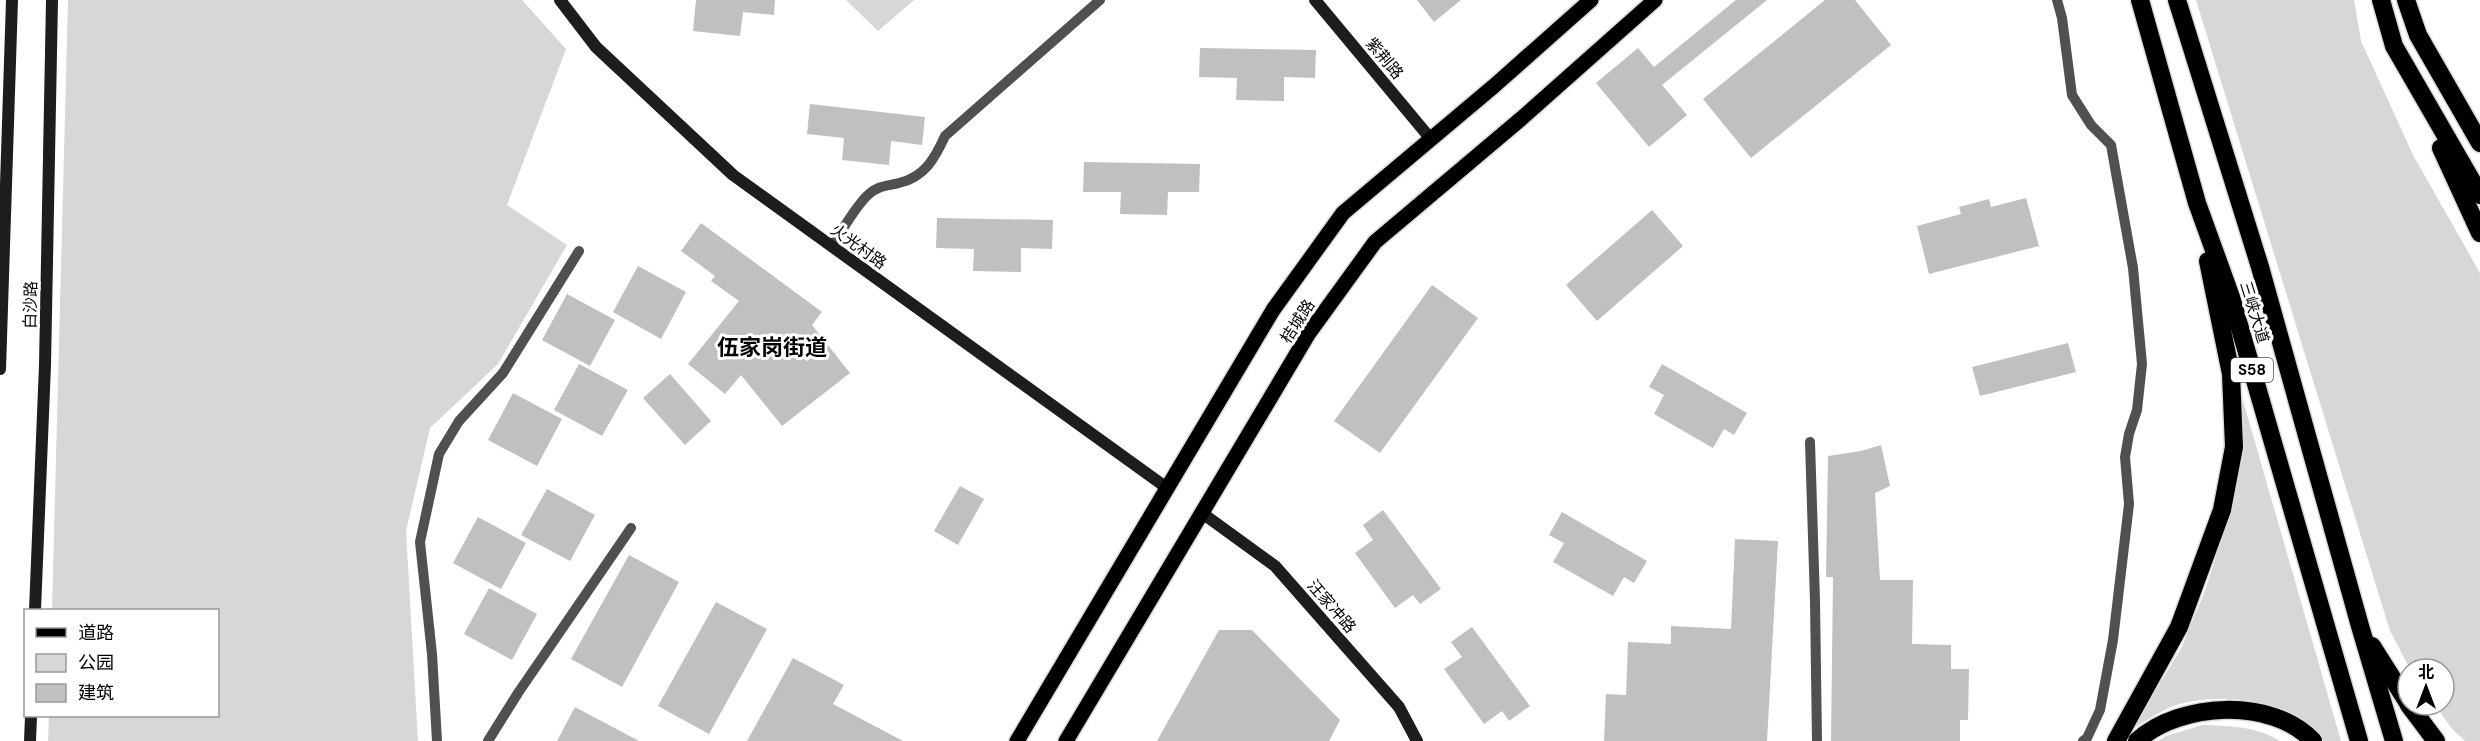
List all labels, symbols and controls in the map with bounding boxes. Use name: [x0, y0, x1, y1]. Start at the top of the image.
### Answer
street label: 紫荆路: [1361, 33, 1408, 83]
street label: 火光村路: [827, 219, 891, 274]
street label: 三峡大道: [2235, 278, 2274, 346]
street label: 白沙路: [20, 281, 41, 329]
street label: 桔城路: [1276, 295, 1319, 347]
district label: 伍家岗街道: [717, 333, 827, 362]
road number: S58: [2231, 358, 2273, 382]
street label: 汪家冲路: [1303, 575, 1361, 637]
legend: [24, 609, 219, 717]
text: 道路: [78, 621, 114, 645]
text: 公园: [78, 651, 114, 675]
north arrow: [2396, 657, 2456, 717]
text: 北: [2418, 662, 2434, 683]
text: 建筑: [78, 681, 114, 705]

